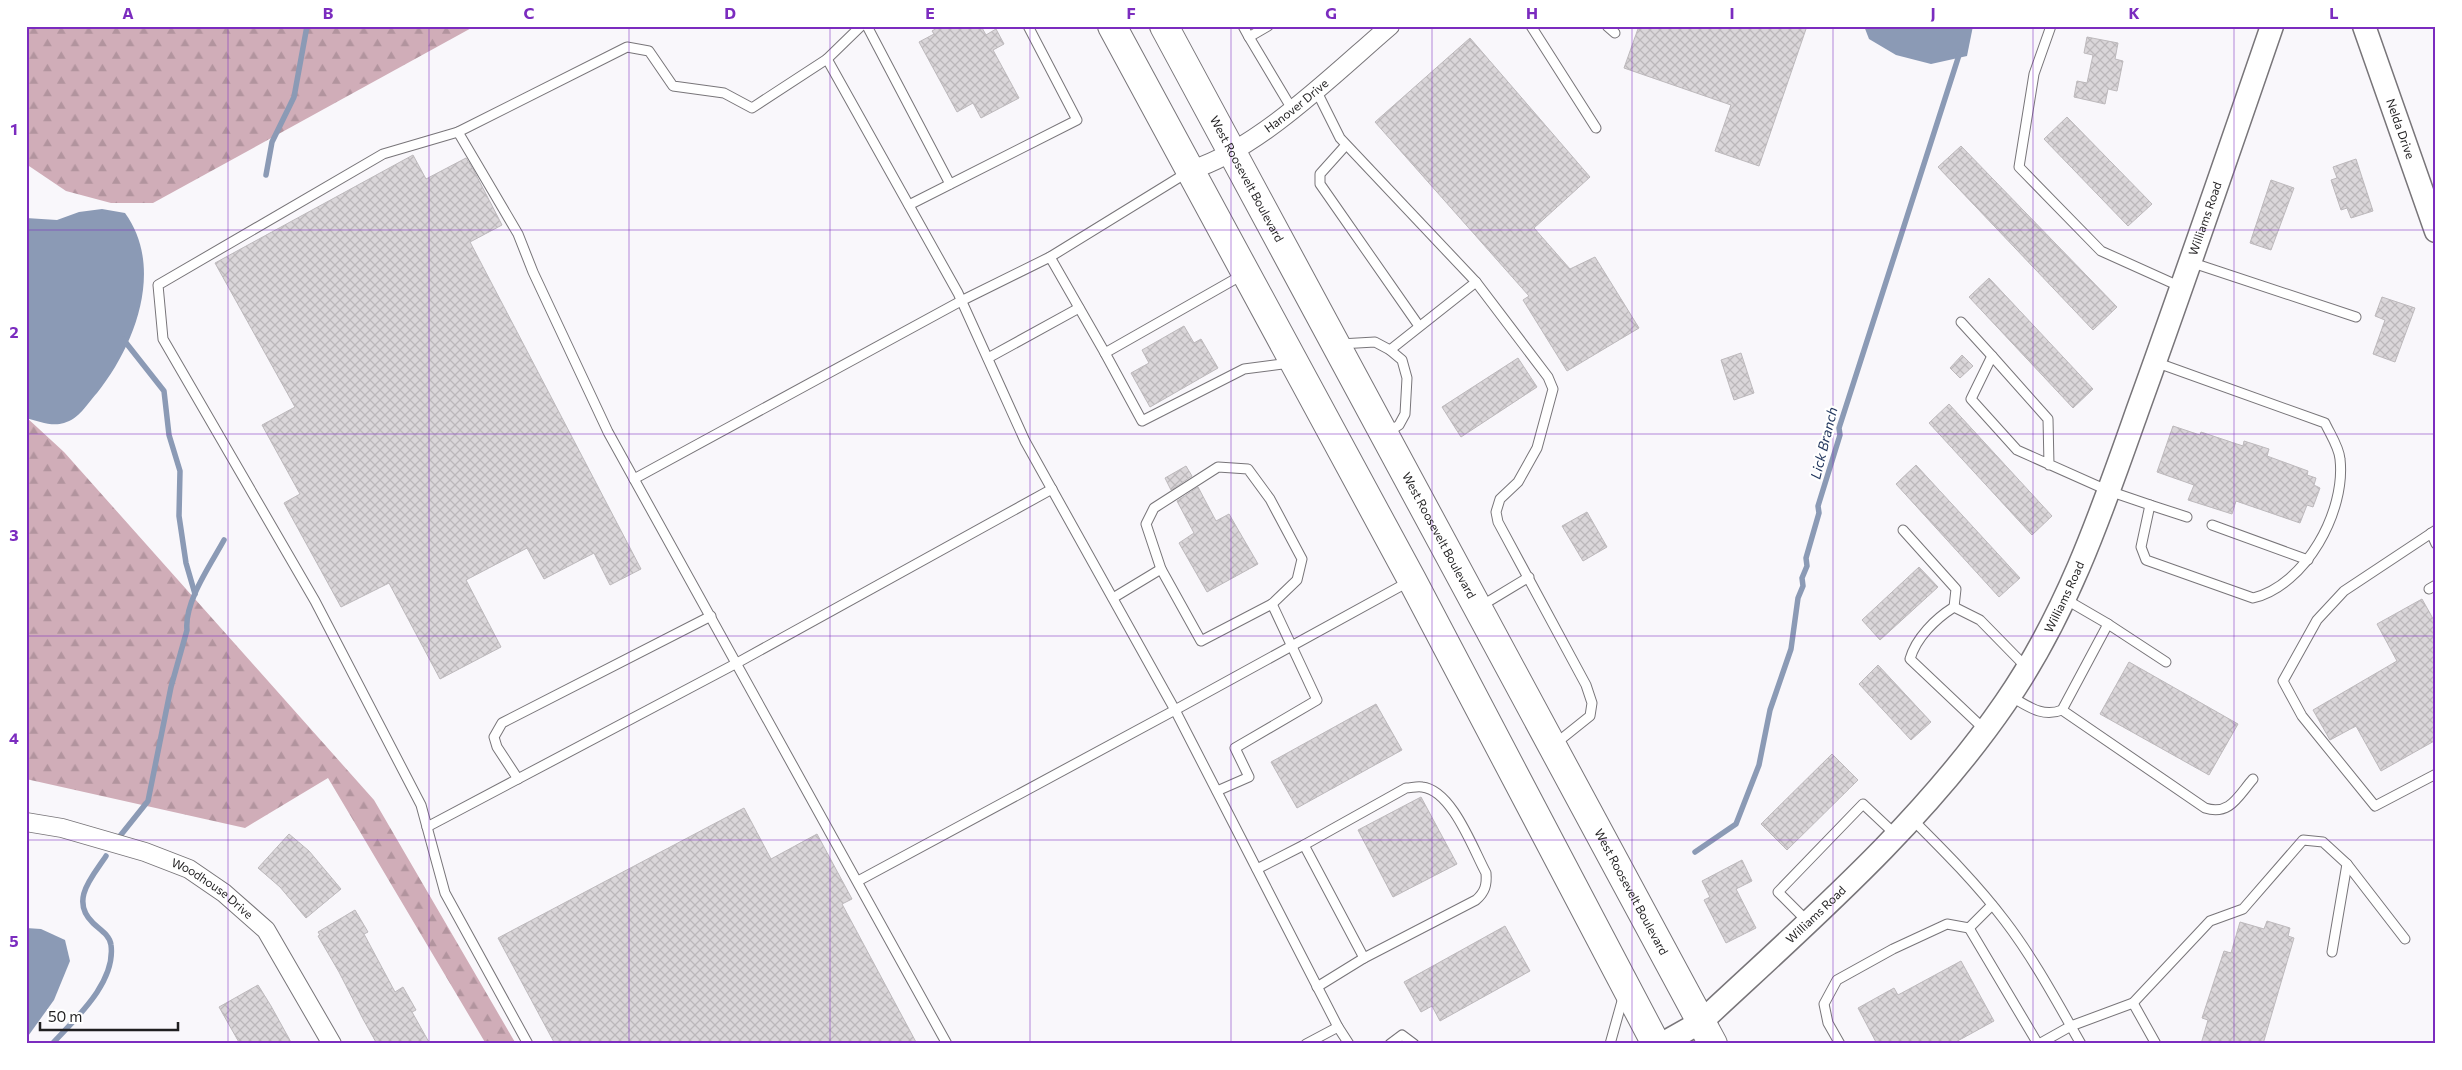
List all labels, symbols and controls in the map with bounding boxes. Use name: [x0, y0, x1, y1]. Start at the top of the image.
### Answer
text: A: [122, 3, 134, 22]
text: B: [323, 3, 334, 22]
text: C: [524, 3, 535, 22]
text: D: [724, 3, 736, 22]
text: E: [925, 3, 935, 22]
text: F: [1126, 3, 1136, 22]
text: G: [1325, 3, 1337, 22]
text: H: [1526, 3, 1538, 22]
text: I: [1729, 3, 1735, 22]
text: J: [1930, 3, 1936, 22]
text: K: [2128, 3, 2140, 22]
text: L: [2329, 3, 2339, 22]
street label: Hanover Drive: [1261, 76, 1331, 135]
street label: Nelda Drive: [2384, 96, 2418, 161]
street label: West Roosevelt Boulevard: [1208, 113, 1287, 244]
text: 1: [10, 119, 18, 138]
street label: Williams Road: [2185, 180, 2224, 257]
text: 2: [9, 322, 19, 341]
water label: Lick Branch: [1806, 405, 1841, 481]
street label: West Roosevelt Boulevard: [1400, 470, 1479, 601]
text: 3: [9, 525, 19, 544]
street label: Williams Road: [2041, 559, 2086, 635]
text: 4: [9, 728, 19, 747]
street label: West Roosevelt Boulevard: [1592, 826, 1672, 957]
street label: Woodhouse Drive: [170, 855, 256, 921]
street label: Williams Road: [1783, 882, 1848, 946]
text: 5: [9, 931, 19, 950]
scale bar: [40, 1000, 178, 1032]
text: 50 m: [48, 1007, 82, 1025]

